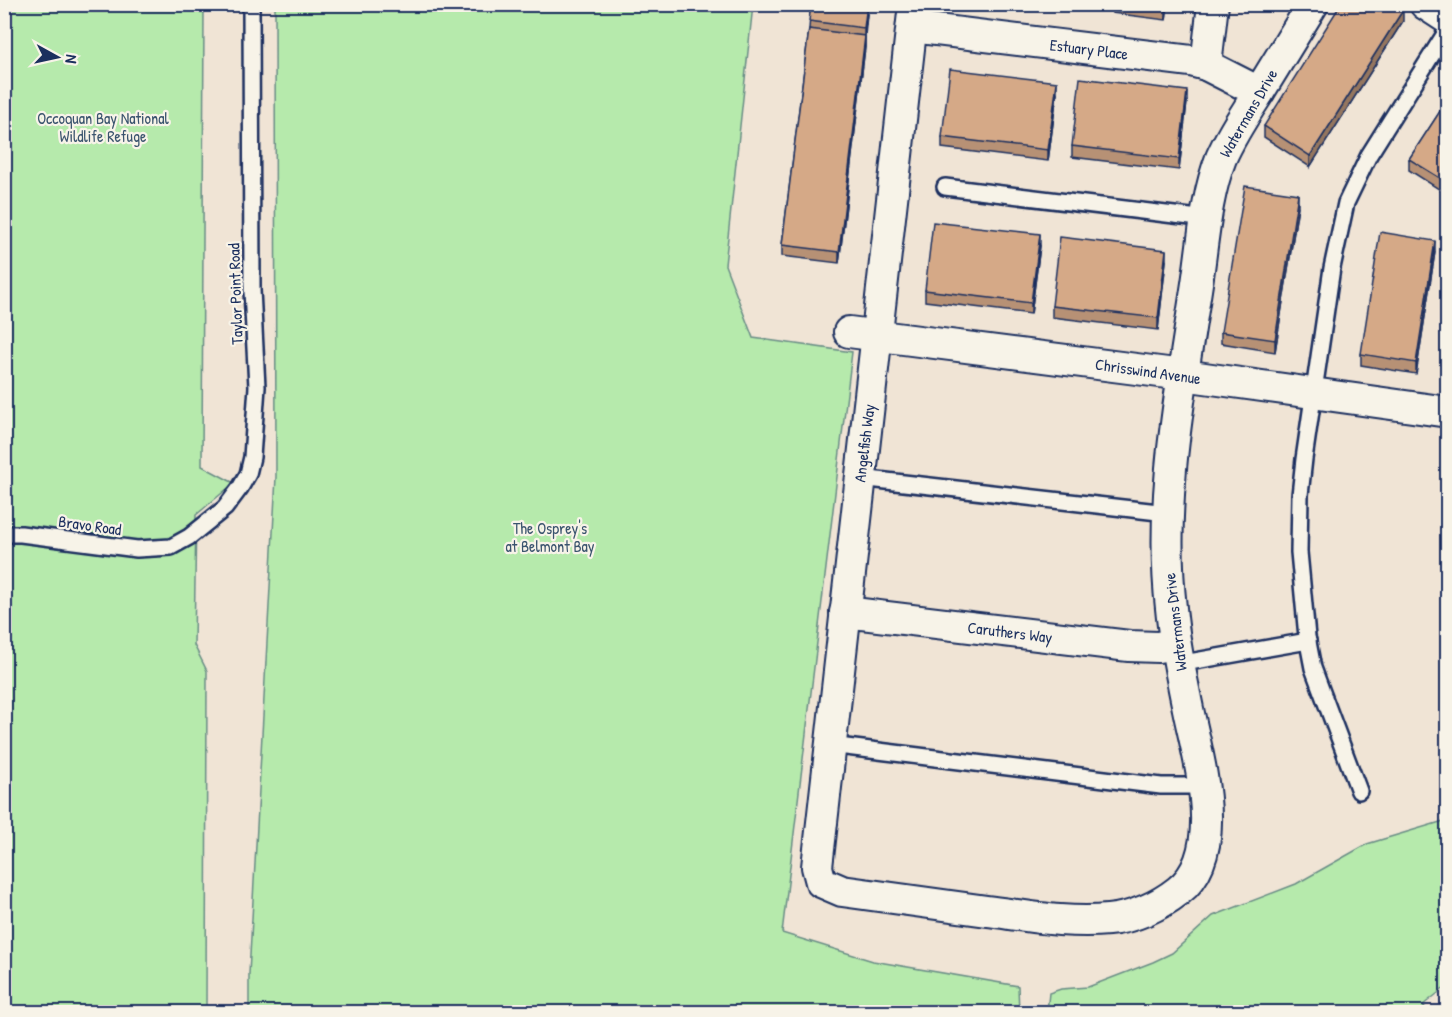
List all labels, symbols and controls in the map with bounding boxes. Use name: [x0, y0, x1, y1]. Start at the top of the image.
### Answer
north arrow: [27, 27, 87, 87]
street label: Estuary Place: [1049, 33, 1130, 65]
text: N: [60, 53, 83, 65]
street label: Watermans Drive: [1214, 64, 1282, 161]
park label: Occoquan Bay National Wildlife Refuge: [37, 107, 170, 147]
street label: Taylor Point Road: [222, 243, 248, 345]
street label: Chrisswind Avenue: [1094, 353, 1203, 389]
street label: Angelfish Way: [848, 402, 880, 483]
street label: Bravo Road: [57, 510, 123, 540]
park label: The Osprey's at Belmont Bay: [505, 517, 595, 557]
street label: Watermans Drive: [1158, 571, 1192, 672]
street label: Caruthers Way: [966, 616, 1054, 648]

